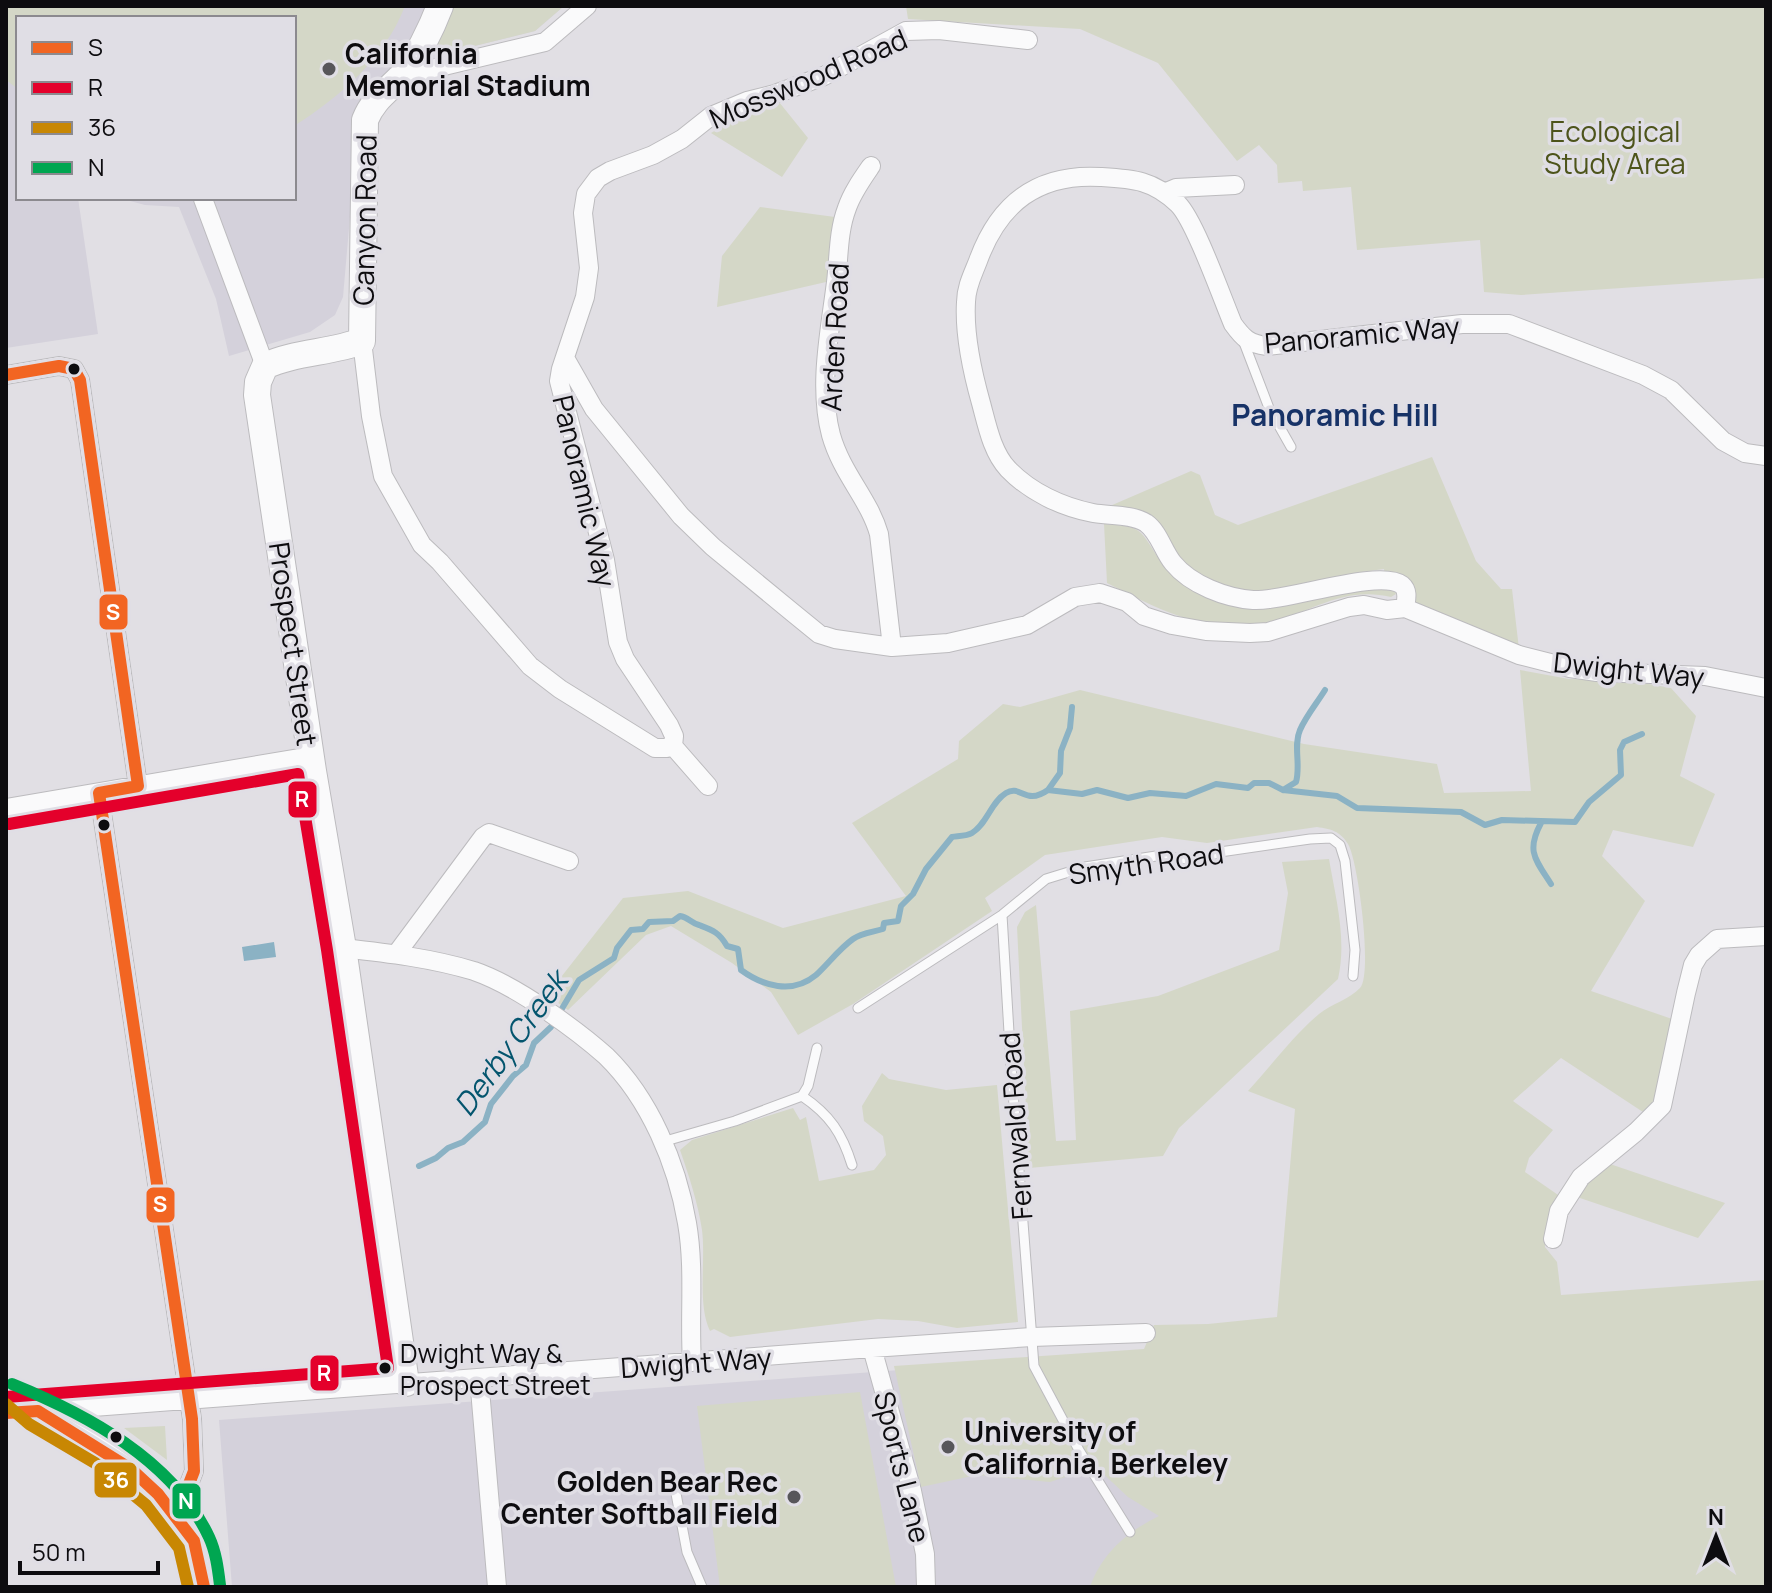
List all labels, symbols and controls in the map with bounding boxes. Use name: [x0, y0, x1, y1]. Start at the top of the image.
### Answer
legend: [16, 16, 296, 200]
street label: Mosswood Road: [703, 19, 913, 137]
text: S: [88, 30, 103, 63]
place label: California Memorial Stadium: [345, 34, 591, 104]
marker: California Memorial Stadium: [320, 60, 338, 78]
text: R: [88, 70, 103, 103]
text: 36: [88, 110, 116, 143]
park label: Ecological Study Area: [1544, 112, 1686, 182]
street label: Canyon Road: [344, 134, 384, 306]
text: N: [88, 150, 104, 183]
street label: Arden Road: [811, 262, 857, 412]
street label: Panoramic Way: [1263, 307, 1461, 361]
unlabelled marker: [66, 361, 82, 377]
street label: Panoramic Way: [544, 391, 626, 591]
district label: Panoramic Hill: [1231, 394, 1439, 435]
street label: Prospect Street: [261, 540, 327, 748]
line badge: S: [98, 593, 129, 631]
text: S: [106, 597, 120, 627]
street label: Dwight Way: [1552, 642, 1706, 696]
line badge: R: [287, 780, 318, 819]
text: R: [295, 784, 309, 814]
unlabelled marker: [96, 817, 112, 833]
street label: Smyth Road: [1066, 833, 1226, 893]
water label: Derby Creek: [444, 959, 579, 1124]
street label: Fernwald Road: [989, 1031, 1041, 1221]
line badge: S: [145, 1186, 176, 1224]
text: S: [153, 1189, 167, 1219]
place label: Dwight Way & Prospect Street: [400, 1335, 591, 1403]
street label: Dwight Way: [619, 1338, 773, 1386]
line badge: R: [309, 1354, 340, 1392]
text: R: [317, 1358, 331, 1388]
marker: Dwight Way & Prospect Street: [377, 1360, 393, 1376]
street label: Sports Lane: [866, 1387, 940, 1547]
place label: University of California, Berkeley: [964, 1412, 1228, 1482]
unlabelled marker: [108, 1429, 124, 1445]
marker: University of California, Berkeley: [939, 1438, 957, 1456]
line badge: 36: [93, 1461, 138, 1499]
place label: Golden Bear Rec Center Softball Field: [501, 1462, 778, 1532]
text: 36: [103, 1465, 129, 1495]
line badge: N: [171, 1482, 202, 1520]
text: N: [178, 1486, 194, 1516]
marker: Golden Bear Rec Center Softball Field: [785, 1488, 803, 1506]
north arrow: [1676, 1497, 1756, 1577]
text: N: [1708, 1502, 1724, 1532]
scale bar: [20, 1525, 158, 1575]
text: 50 m: [32, 1535, 86, 1568]

